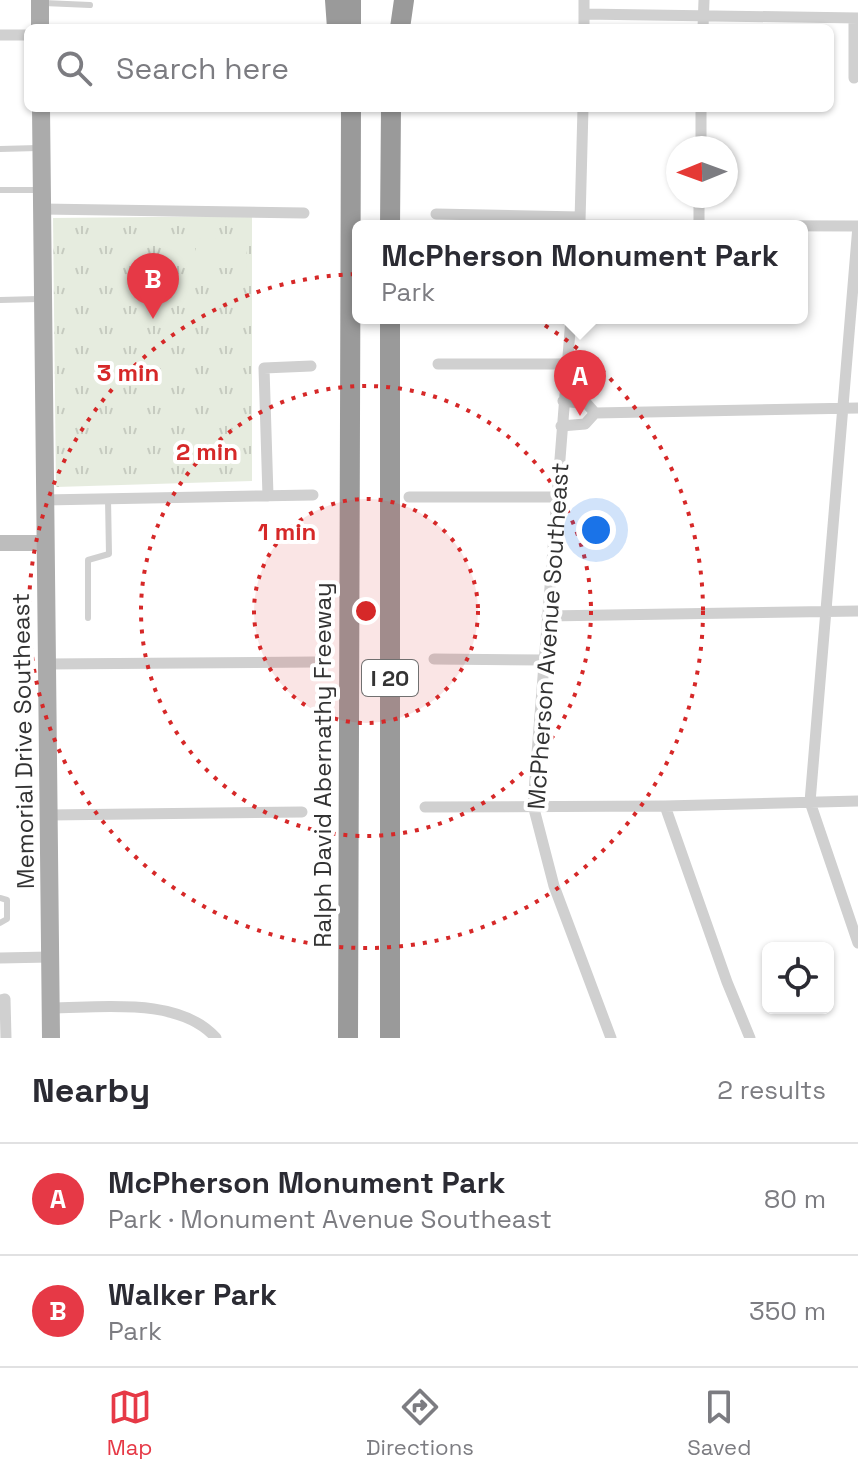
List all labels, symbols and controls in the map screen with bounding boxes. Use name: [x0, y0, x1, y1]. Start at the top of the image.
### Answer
search box: [24, 24, 834, 112]
icon: search: [52, 46, 96, 90]
text: Search here: [116, 49, 289, 88]
north arrow: [666, 136, 738, 208]
popup: [352, 220, 808, 324]
text: McPherson Monument Park: [381, 236, 779, 275]
pin: B: [127, 253, 179, 319]
text: Park: [381, 275, 435, 309]
pin: A: [554, 350, 606, 416]
text: 3 min: [97, 357, 159, 388]
text: 2 min: [176, 436, 238, 467]
street label: McPherson Avenue Southeast: [520, 462, 576, 810]
your location: [576, 510, 616, 550]
text: 1 min: [258, 516, 316, 547]
street label: Ralph David Abernathy Freeway: [307, 582, 338, 948]
street label: Memorial Drive Southeast: [5, 593, 41, 889]
centre of rings: [352, 597, 380, 625]
road number: I 20: [362, 660, 418, 696]
map controls: [762, 942, 834, 1014]
button: locate: [762, 942, 834, 1014]
text: Nearby: [32, 1069, 150, 1112]
text: 2 results: [717, 1073, 826, 1107]
text: McPherson Monument Park: [108, 1163, 505, 1202]
text: A: [50, 1182, 66, 1216]
text: 80 m: [764, 1182, 826, 1216]
text: Park · Monument Avenue Southeast: [108, 1202, 552, 1236]
text: Walker Park: [108, 1275, 277, 1314]
text: B: [49, 1294, 67, 1328]
text: 350 m: [749, 1294, 826, 1328]
text: Park: [108, 1314, 162, 1348]
tab: Map: [107, 1385, 153, 1461]
tab: Directions: [366, 1385, 474, 1461]
tab: Saved: [687, 1385, 751, 1461]

